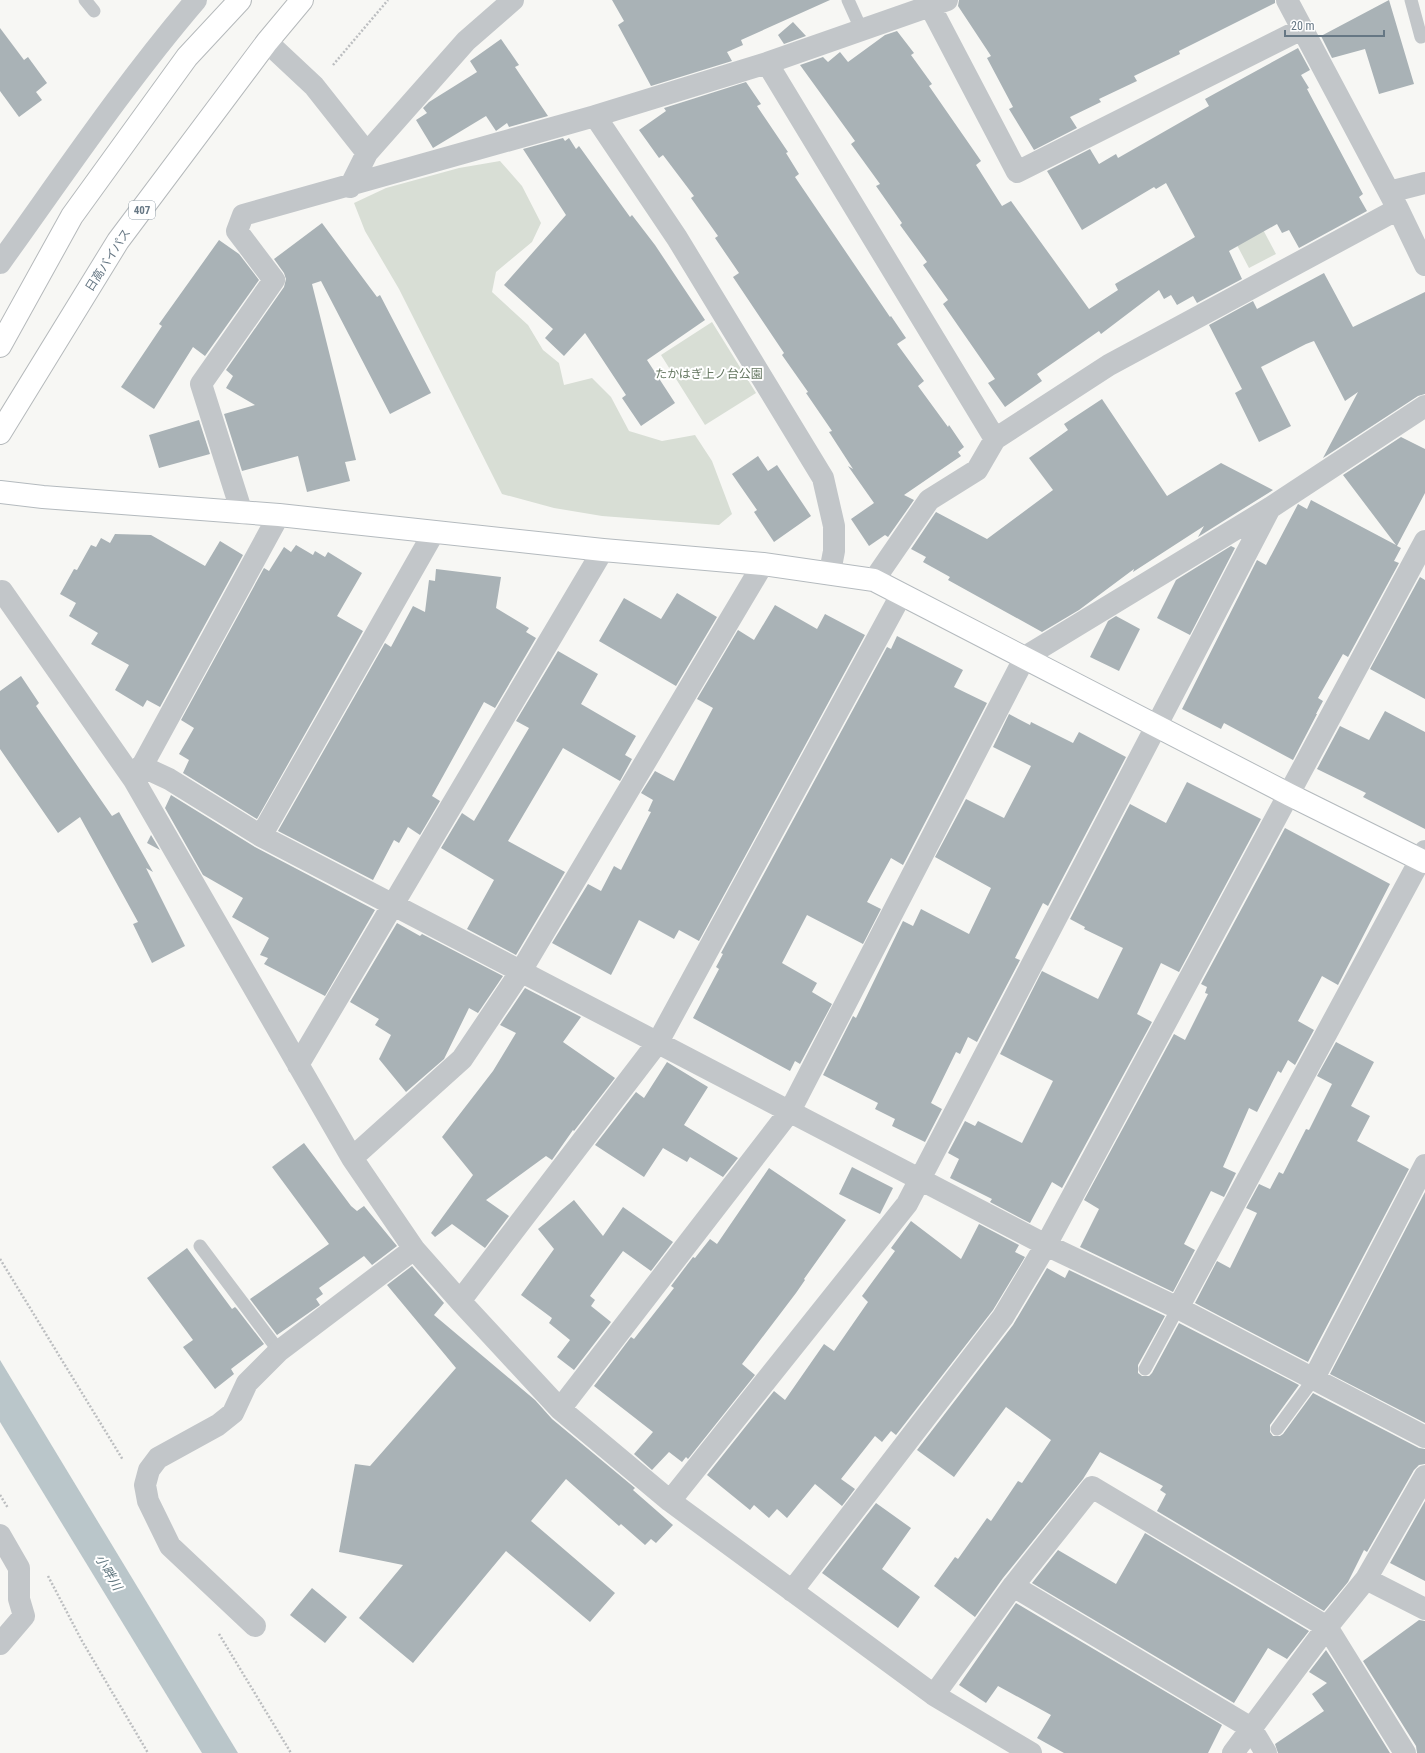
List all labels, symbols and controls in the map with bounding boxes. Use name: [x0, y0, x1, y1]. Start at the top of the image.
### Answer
scale bar: [1285, 12, 1384, 38]
text: 20 m: [1291, 19, 1315, 33]
road number: 407: [129, 201, 155, 219]
street label: 日高バイパス: [83, 226, 133, 294]
park label: たかはぎ上ノ台公園: [655, 367, 763, 381]
water label: 小畔川: [92, 1552, 126, 1595]

